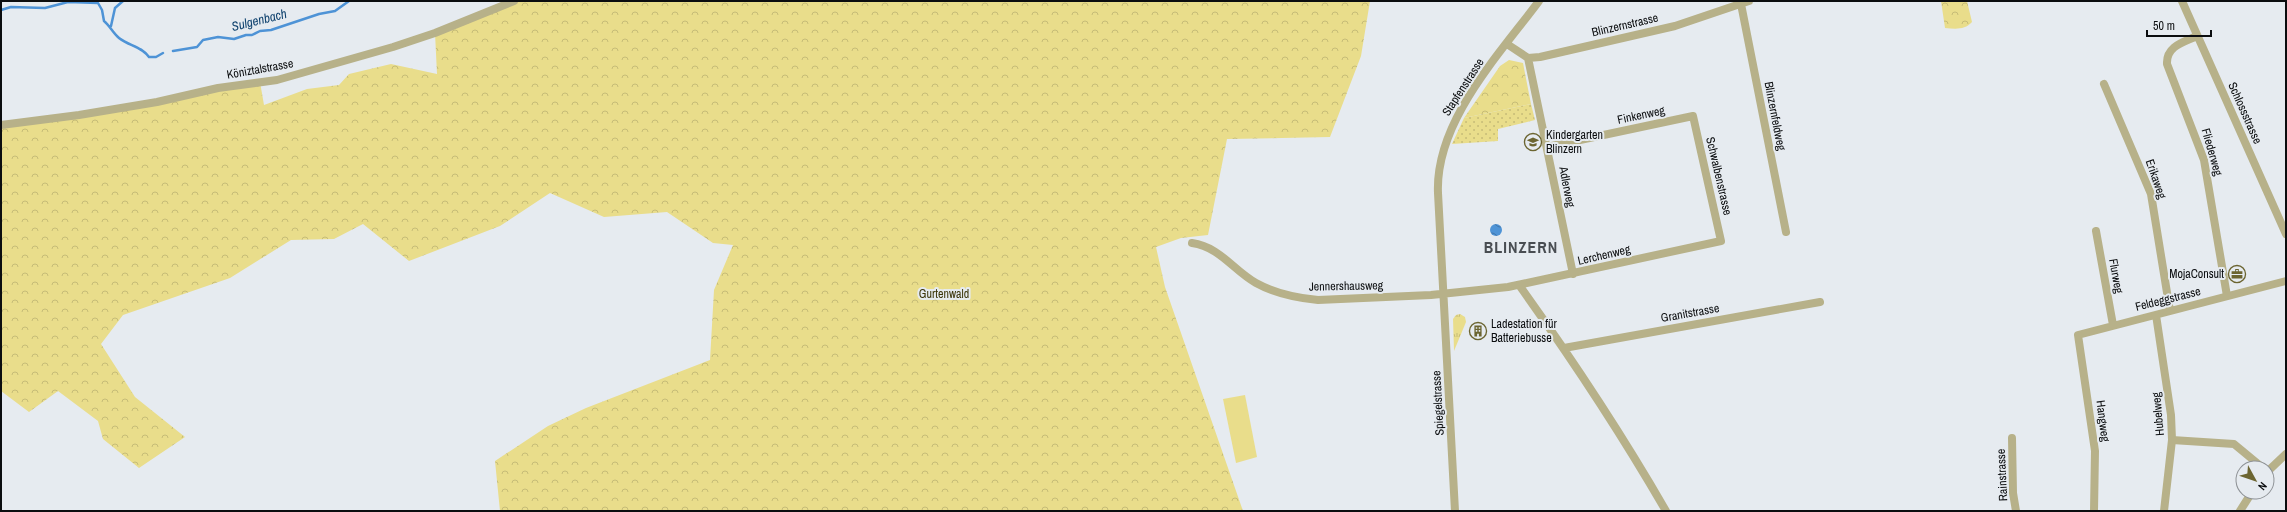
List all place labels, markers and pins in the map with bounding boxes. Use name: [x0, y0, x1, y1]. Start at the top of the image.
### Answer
place label: Kindergarten Blinzern: [1546, 127, 1603, 157]
school or university icon: Kindergarten Blinzern: [1523, 132, 1543, 152]
office icon: MojaConsult: [2227, 264, 2247, 284]
place label: MojaConsult: [2169, 266, 2224, 282]
place label: Ladestation für Batteriebusse: [1491, 316, 1557, 346]
building icon: Ladestation für Batteriebusse: [1468, 321, 1488, 341]

